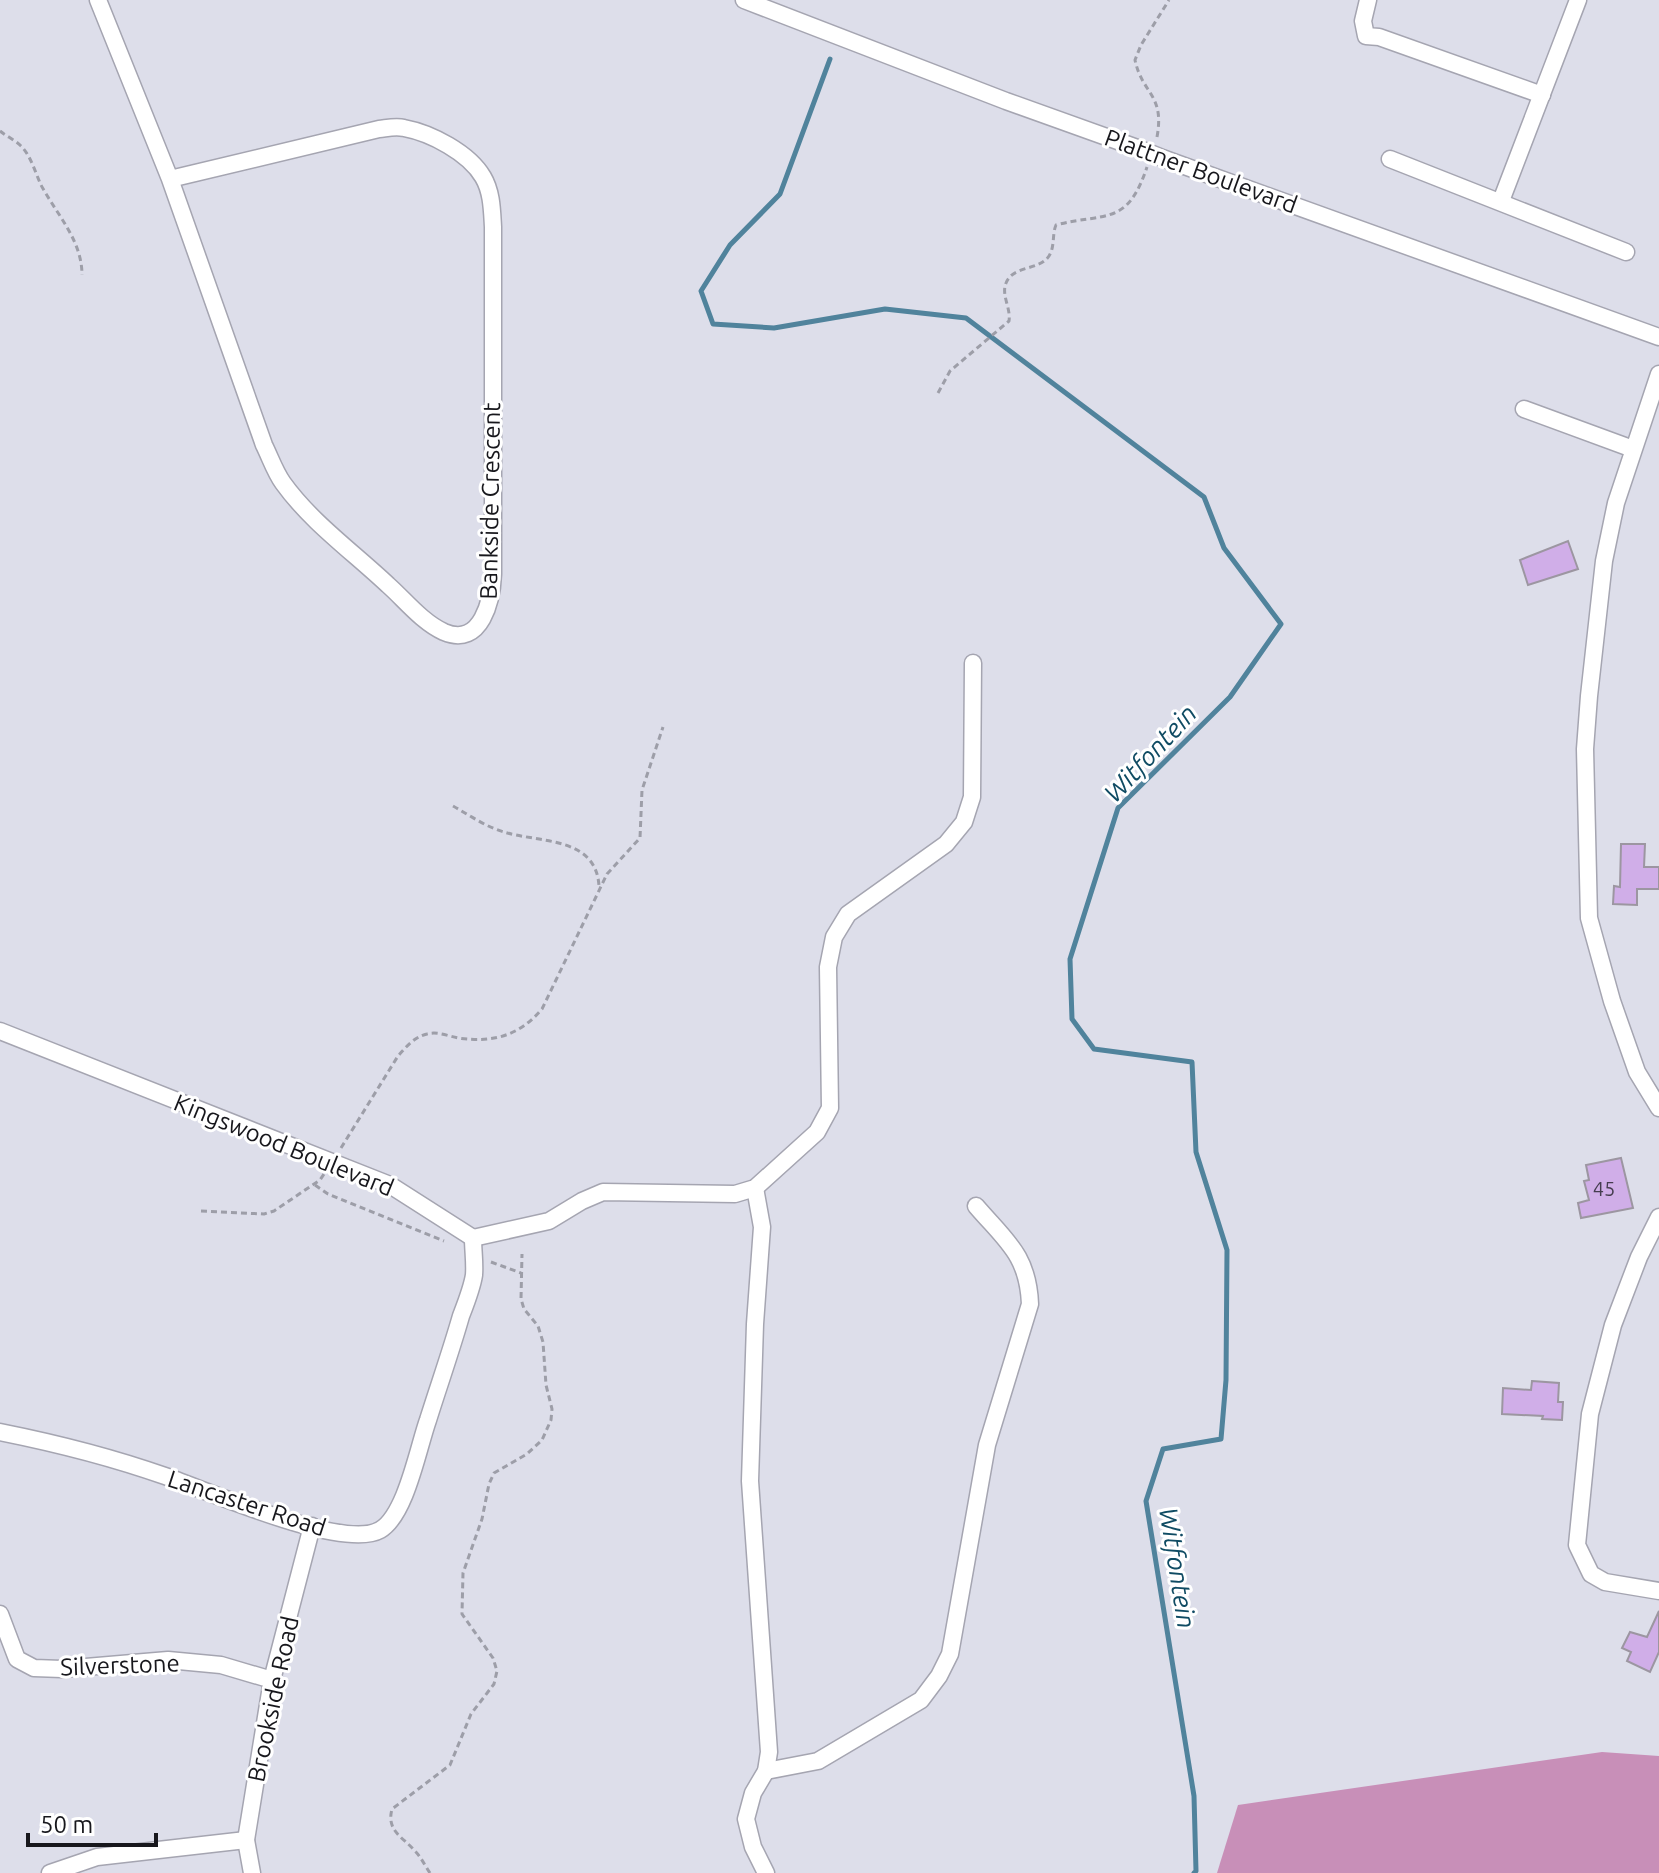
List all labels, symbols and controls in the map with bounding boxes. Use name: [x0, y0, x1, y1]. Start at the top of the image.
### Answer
street label: Plattner Boulevard: [1101, 124, 1301, 218]
street label: Bankside Crescent: [475, 402, 505, 600]
water label: Witfontein: [1098, 699, 1202, 807]
street label: Kingswood Boulevard: [170, 1089, 398, 1201]
house number: 45: [1593, 1177, 1615, 1200]
street label: Lancaster Road: [165, 1465, 329, 1541]
water label: Witfontein: [1154, 1506, 1202, 1630]
street label: Brookside Road: [242, 1614, 304, 1784]
street label: Silverstone: [60, 1649, 180, 1681]
scale bar: [28, 1797, 156, 1847]
text: 50 m: [40, 1811, 93, 1838]

